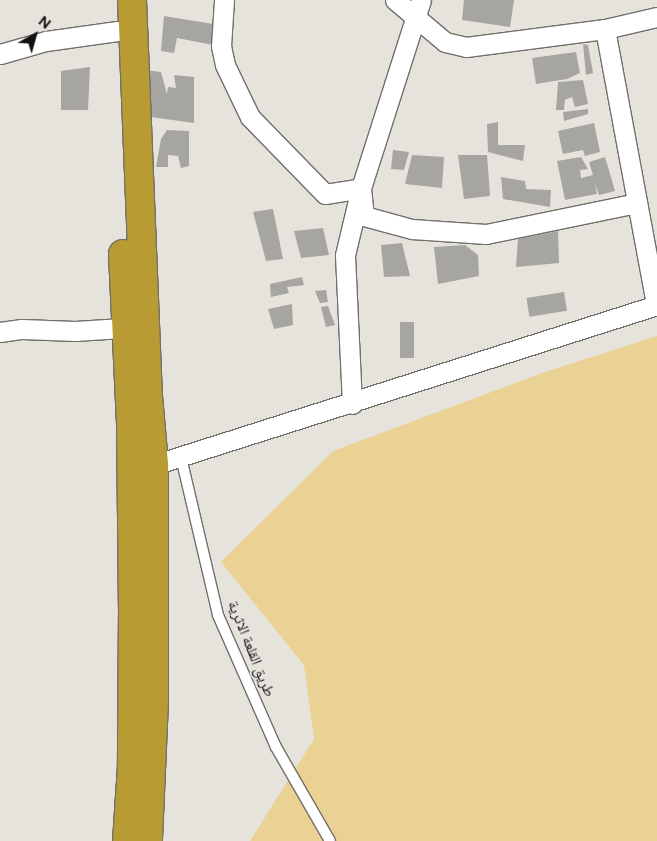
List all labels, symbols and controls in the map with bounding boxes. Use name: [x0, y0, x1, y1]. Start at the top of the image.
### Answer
north arrow: [10, 10, 60, 60]
text: N: [35, 13, 54, 33]
street label: طريق القلعة الاثرية: [224, 598, 278, 700]

